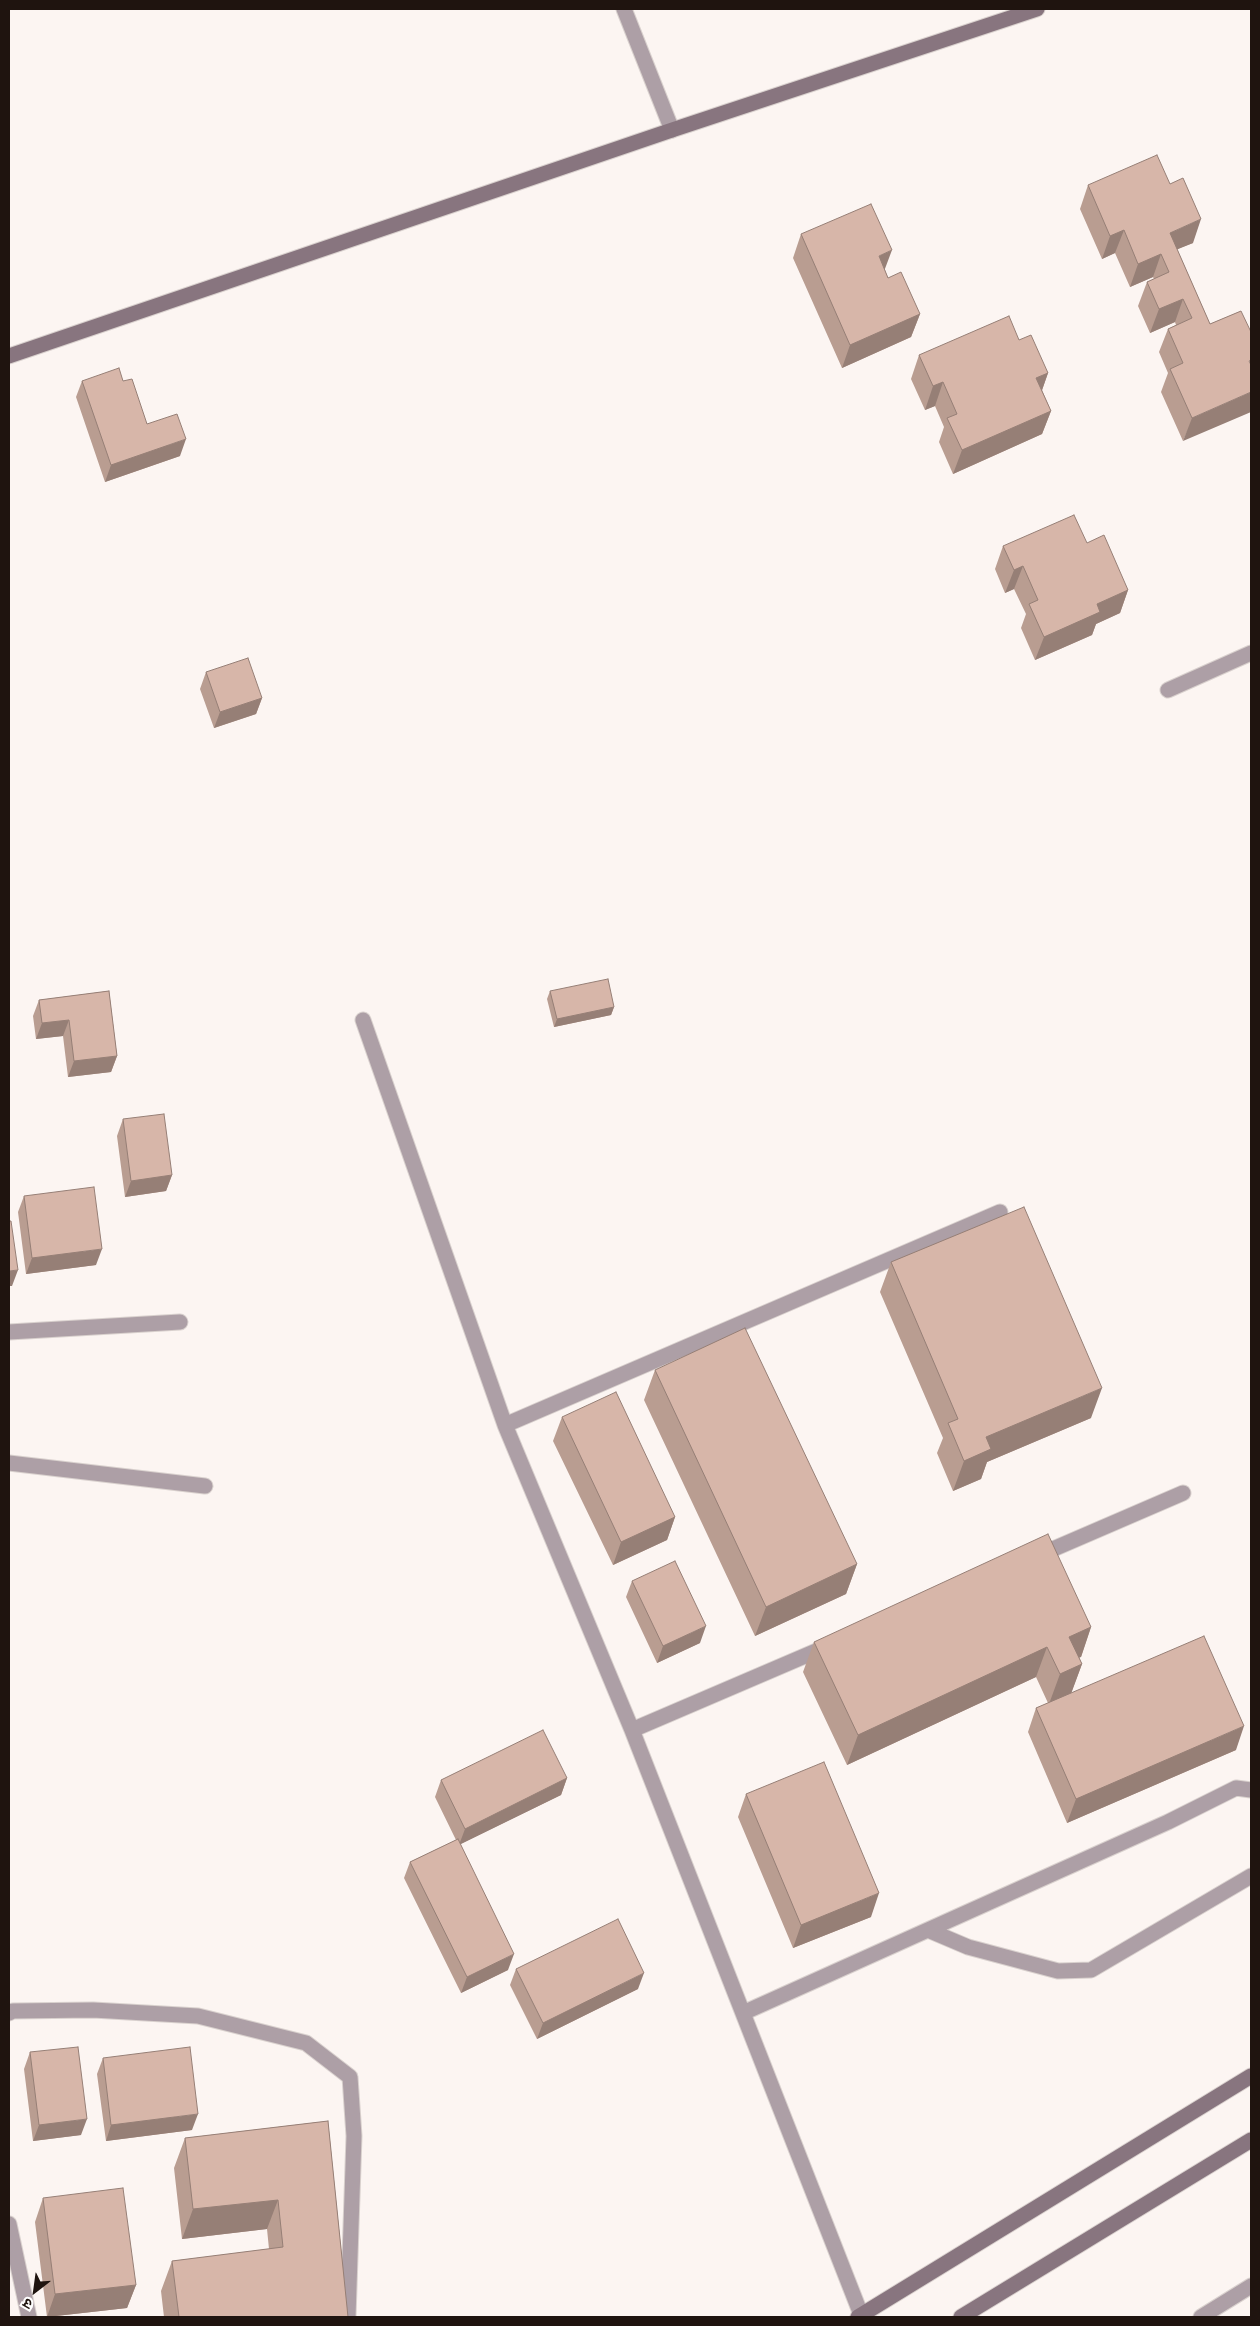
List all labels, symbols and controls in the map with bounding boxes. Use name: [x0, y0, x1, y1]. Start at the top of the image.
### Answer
north arrow: [10, 2266, 60, 2316]
text: उ: [19, 2295, 35, 2314]

